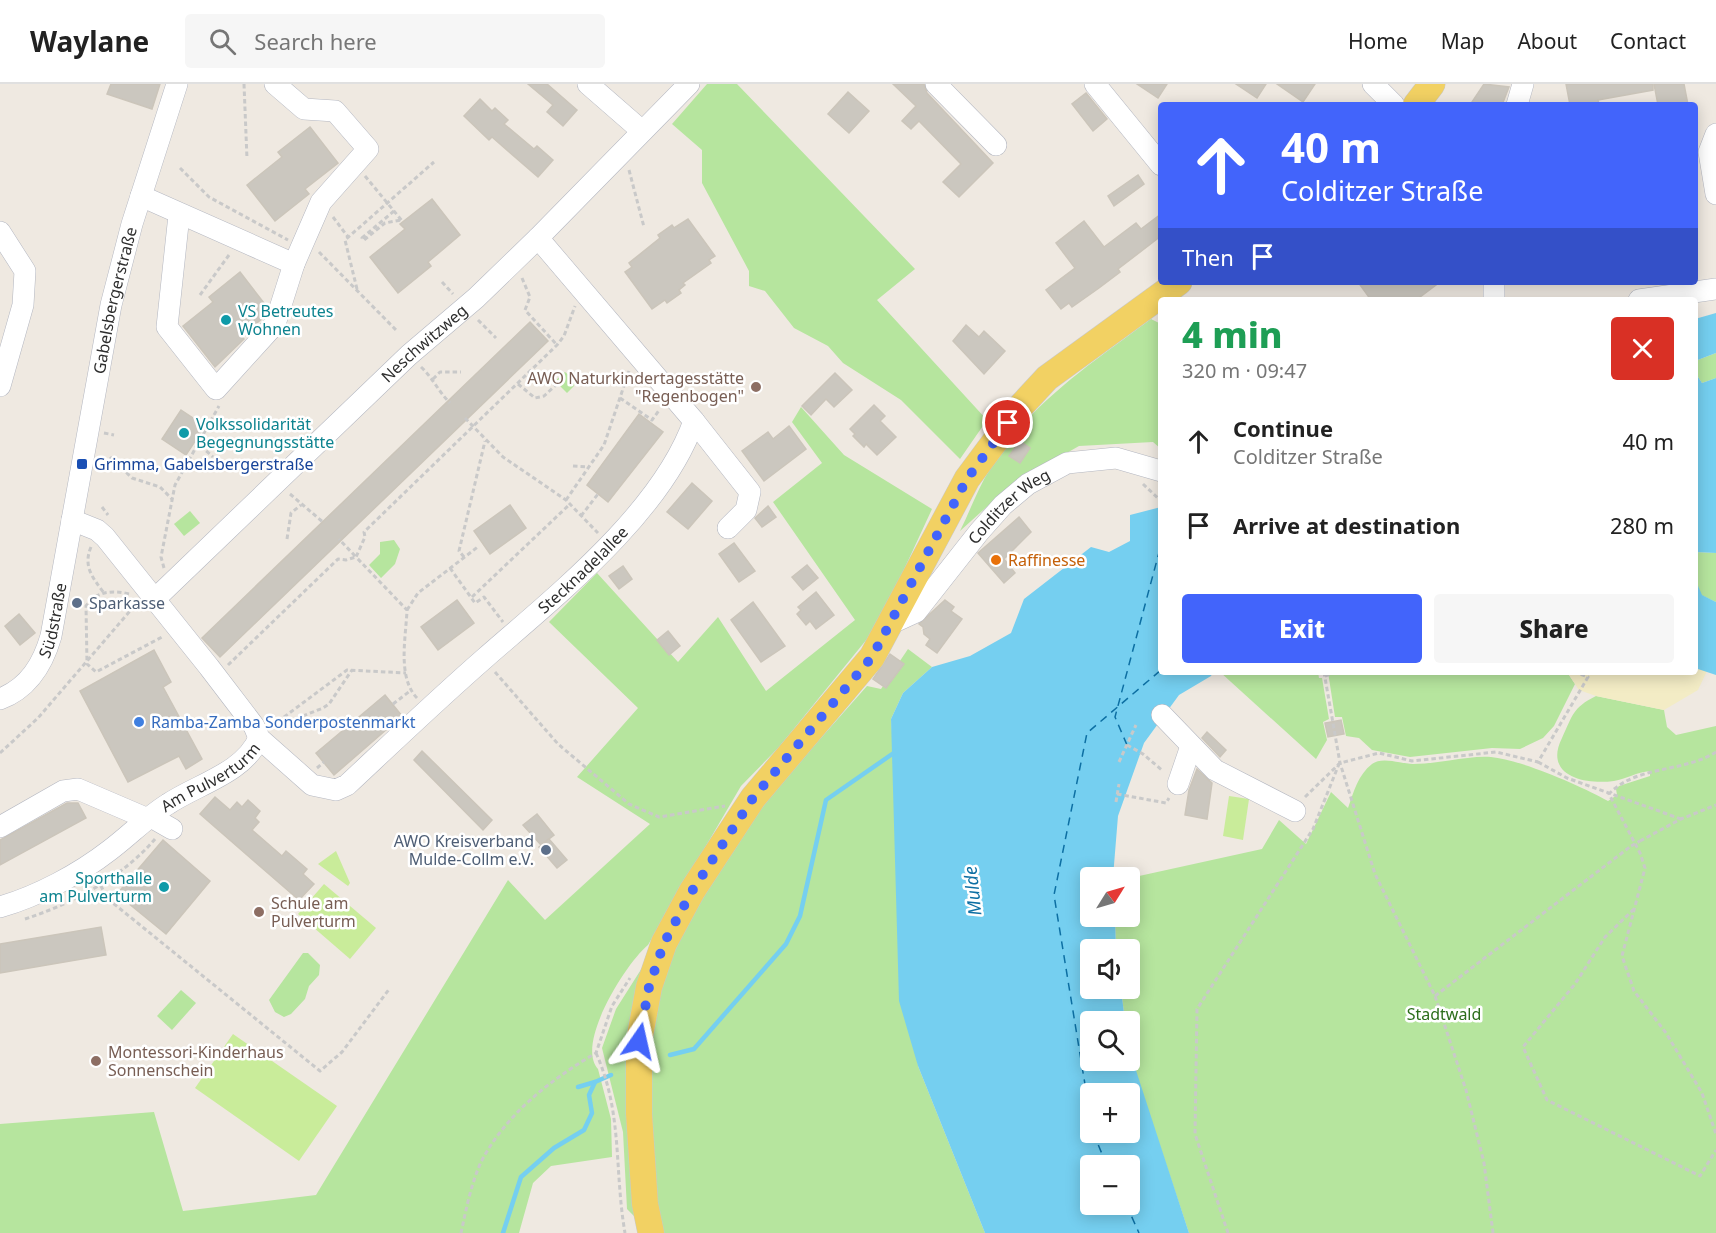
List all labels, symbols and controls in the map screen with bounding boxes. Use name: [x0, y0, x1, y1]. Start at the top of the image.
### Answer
search box: [185, 14, 605, 68]
text: Waylane: [30, 22, 149, 60]
icon: search: [206, 25, 239, 58]
text: Search here: [254, 26, 377, 56]
text: Home: [1348, 27, 1408, 55]
text: Map: [1441, 27, 1484, 55]
text: About: [1517, 27, 1577, 55]
text: Contact: [1610, 27, 1686, 55]
text: 40 m: [1281, 118, 1381, 175]
icon: ahead: [1182, 126, 1260, 204]
text: Colditzer Straße: [1281, 172, 1483, 209]
street label: Gabelsbergerstraße: [88, 224, 142, 376]
icon: arrive: [1246, 240, 1279, 273]
text: Then: [1182, 242, 1234, 272]
street label: Neschwitzweg: [376, 299, 472, 387]
place label: VS Betreutes Wohnen: [238, 300, 333, 340]
text: 4 min: [1182, 310, 1283, 359]
marker: VS Betreutes Wohnen: [219, 313, 233, 327]
button: close: [1611, 317, 1674, 380]
text: 320 m · 09:47: [1182, 357, 1307, 384]
place label: AWO Naturkindertagesstätte "Regenbogen": [527, 367, 744, 407]
marker: AWO Naturkindertagesstätte "Regenbogen": [749, 380, 763, 394]
pin: [982, 397, 1033, 448]
icon: arrive: [991, 406, 1024, 439]
place label: Volkssolidarität Begegnungsstätte: [196, 413, 334, 453]
text: Continue: [1233, 413, 1333, 443]
icon: ahead: [1182, 425, 1215, 458]
marker: Volkssolidarität Begegnungsstätte: [177, 426, 191, 440]
text: 40 m: [1623, 426, 1674, 456]
text: Colditzer Straße: [1233, 443, 1383, 470]
place label: Grimma, Gabelsbergerstraße: [94, 453, 314, 475]
marker: Grimma, Gabelsbergerstraße: [75, 457, 89, 471]
street label: Colditzer Weg: [963, 463, 1054, 549]
icon: arrive: [1182, 509, 1215, 542]
text: Arrive at destination: [1233, 510, 1460, 540]
text: 280 m: [1610, 510, 1674, 540]
street label: Stecknadelallee: [533, 521, 633, 618]
place label: Raffinesse: [1008, 549, 1085, 571]
marker: Raffinesse: [989, 553, 1003, 567]
street label: Südstraße: [33, 581, 71, 661]
place label: Sparkasse: [89, 592, 165, 614]
button: Exit: [1182, 594, 1422, 663]
button: Share: [1434, 594, 1674, 663]
marker: Sparkasse: [70, 596, 84, 610]
place label: Ramba-Zamba Sonderpostenmarkt: [151, 711, 416, 733]
marker: Ramba-Zamba Sonderpostenmarkt: [132, 715, 146, 729]
street label: Am Pulverturm: [156, 738, 265, 817]
place label: AWO Kreisverband Mulde-Collm e.V.: [394, 830, 534, 870]
marker: AWO Kreisverband Mulde-Collm e.V.: [539, 843, 553, 857]
water label: Mulde: [957, 865, 987, 917]
place label: Sporthalle am Pulverturm: [39, 867, 152, 907]
north arrow: [1080, 867, 1140, 927]
map controls: [1080, 867, 1140, 1215]
marker: Sporthalle am Pulverturm: [157, 880, 171, 894]
place label: Schule am Pulverturm: [271, 892, 356, 932]
marker: Schule am Pulverturm: [252, 905, 266, 919]
button: sound: [1080, 939, 1140, 999]
park label: Stadtwald: [1407, 1003, 1481, 1025]
position arrow: [607, 1009, 671, 1073]
button: search: [1080, 1011, 1140, 1071]
place label: Montessori-Kinderhaus Sonnenschein: [108, 1041, 284, 1081]
marker: Montessori-Kinderhaus Sonnenschein: [89, 1054, 103, 1068]
button: +: [1080, 1083, 1140, 1143]
button: −: [1080, 1155, 1140, 1215]

